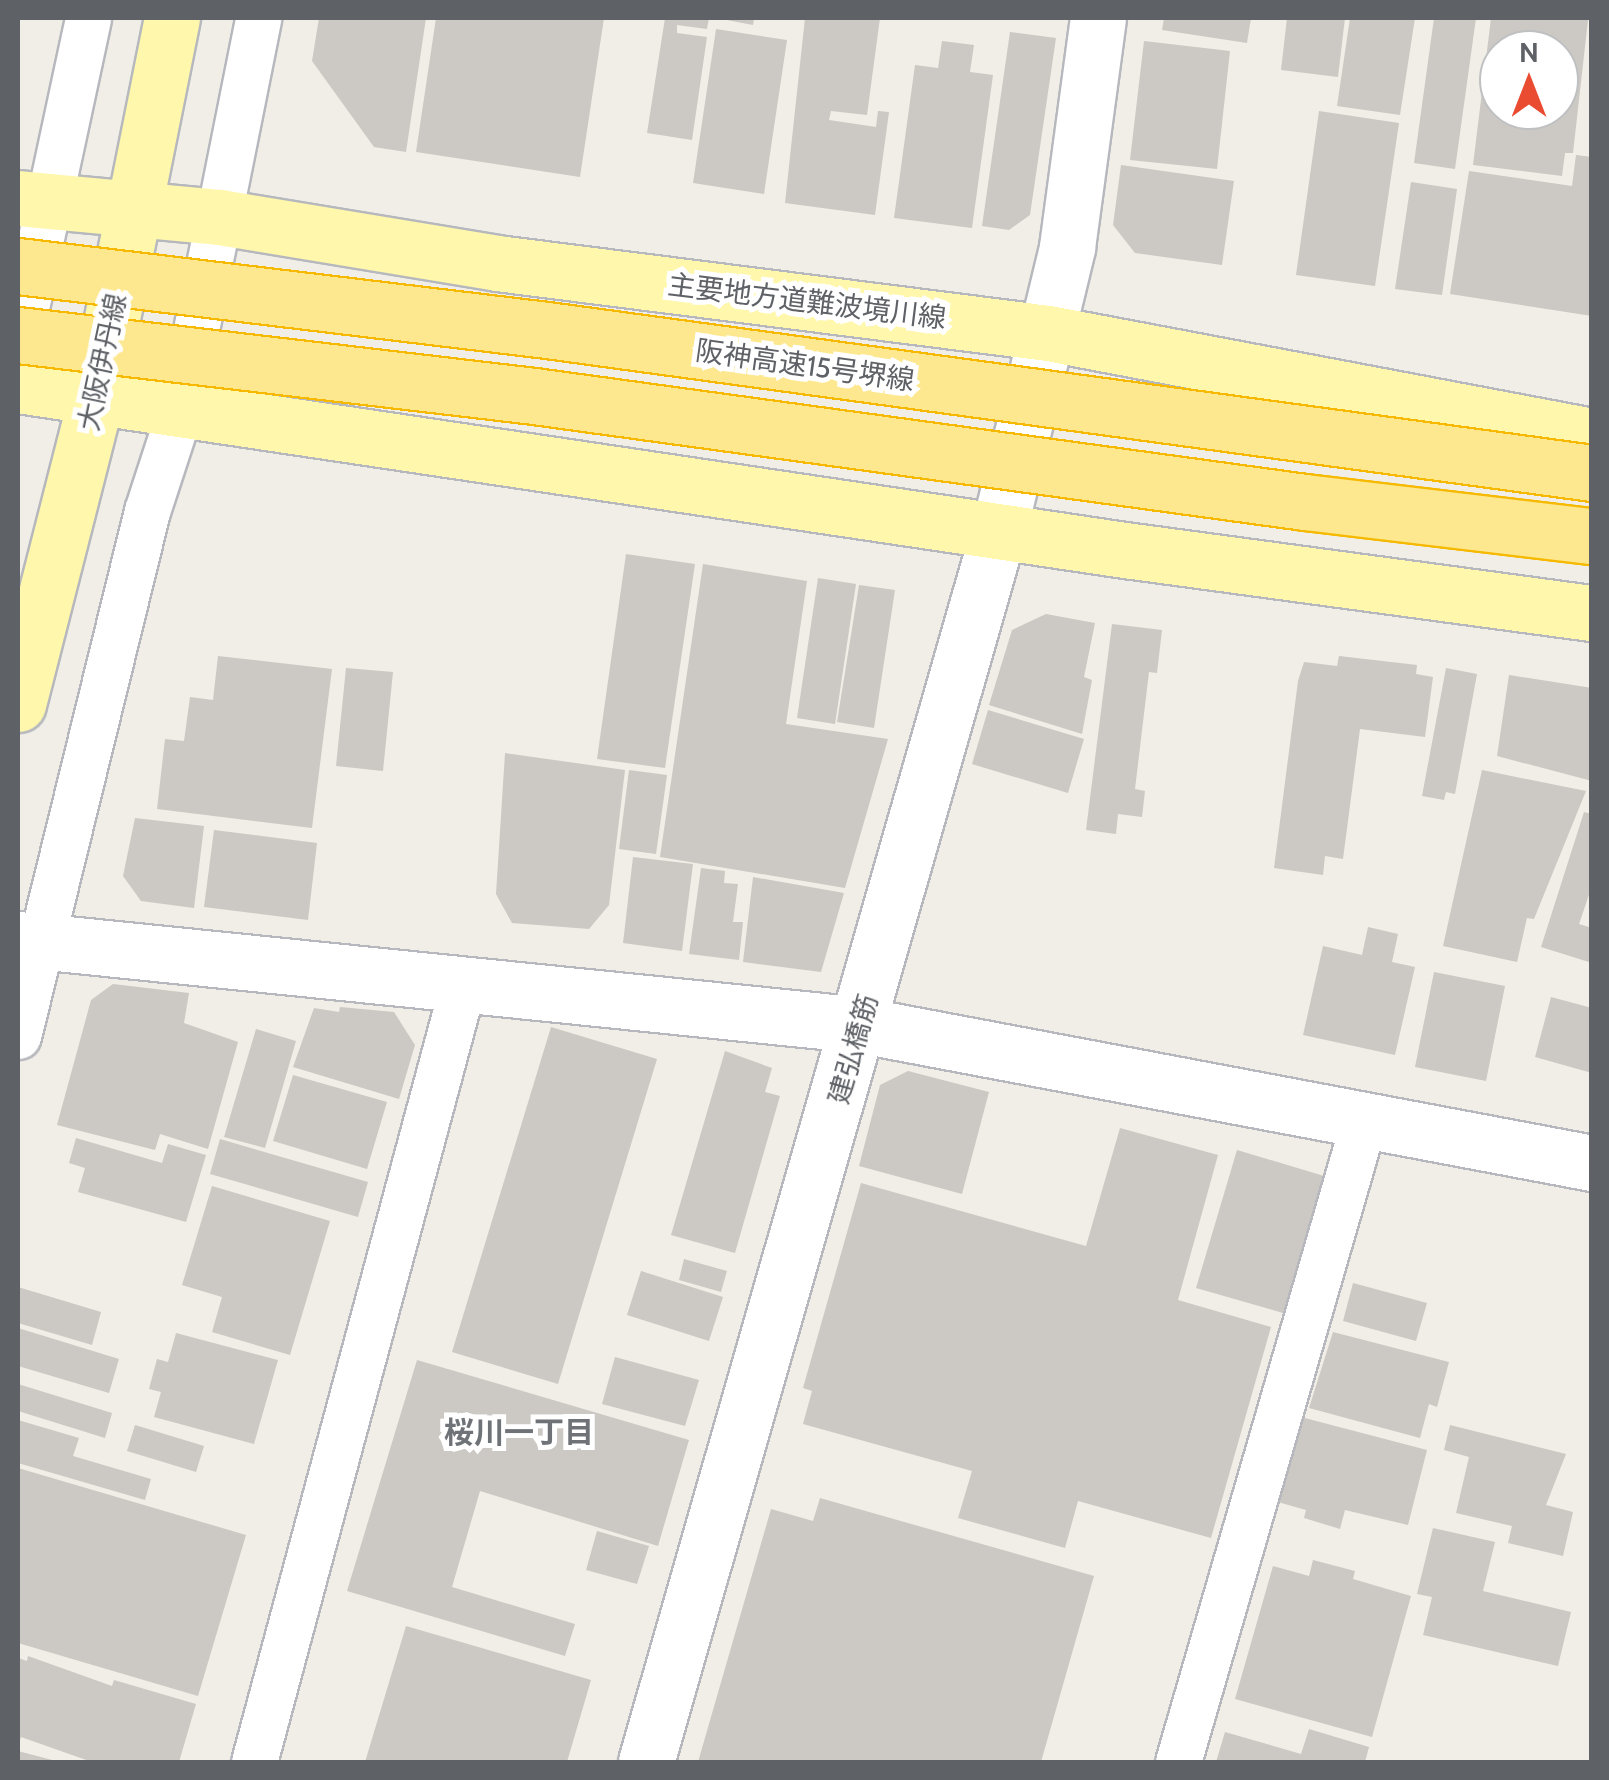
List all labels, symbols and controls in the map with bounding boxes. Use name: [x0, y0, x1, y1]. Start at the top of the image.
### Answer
north arrow: [1479, 30, 1579, 130]
text: N: [1519, 35, 1539, 69]
street label: 主要地方道難波境川線: [666, 267, 948, 335]
street label: 大阪伊丹線: [71, 290, 133, 434]
street label: 阪神高速15号堺線: [694, 333, 916, 397]
street label: 建弘橋筋: [821, 991, 885, 1107]
district label: 桜川一丁目: [444, 1415, 594, 1451]

